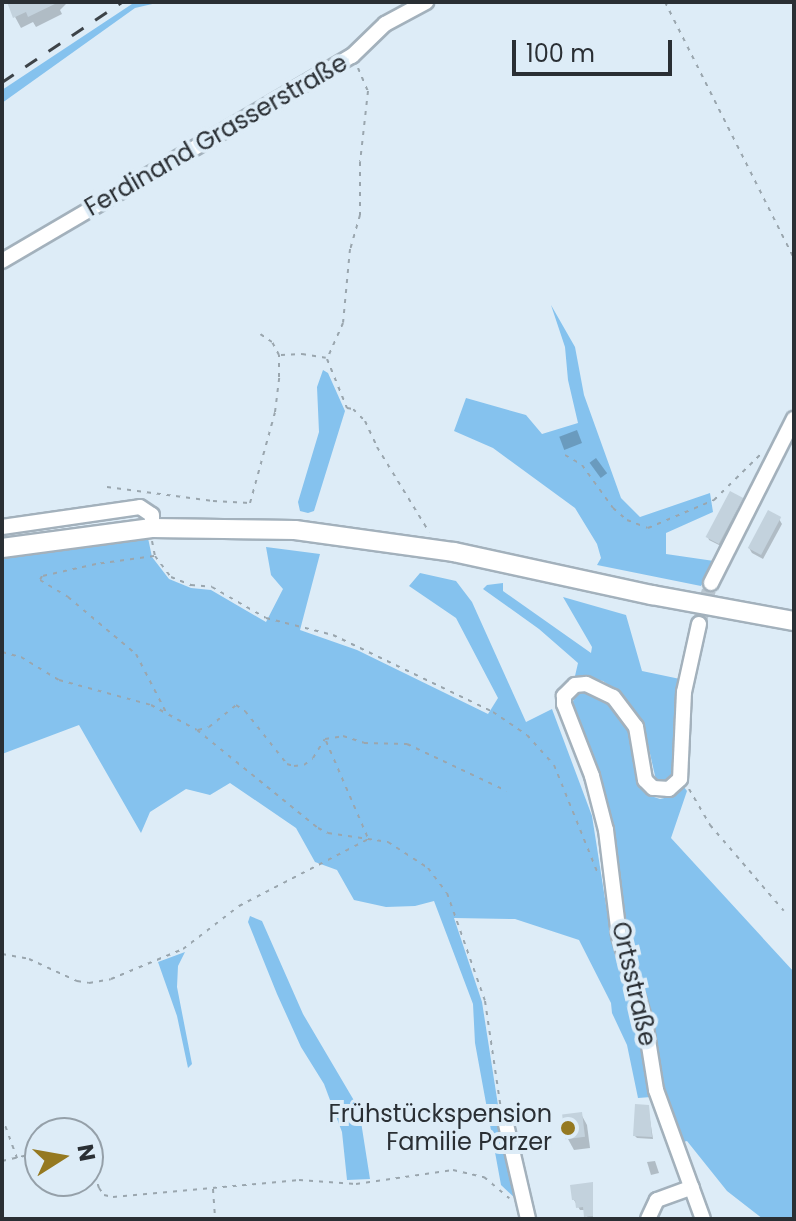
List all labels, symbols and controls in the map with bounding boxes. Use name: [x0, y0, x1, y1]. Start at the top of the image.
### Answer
scale bar: [516, 24, 676, 74]
text: 100 m: [526, 37, 595, 70]
street label: Ferdinand Grasserstraße: [80, 48, 352, 222]
street label: Ortsstraße: [606, 919, 662, 1049]
place label: Frühstückspension Familie Parzer: [329, 1100, 552, 1156]
north arrow: [24, 1117, 104, 1197]
marker: Frühstückspension Familie Parzer: [559, 1119, 577, 1137]
text: N: [69, 1142, 103, 1164]

